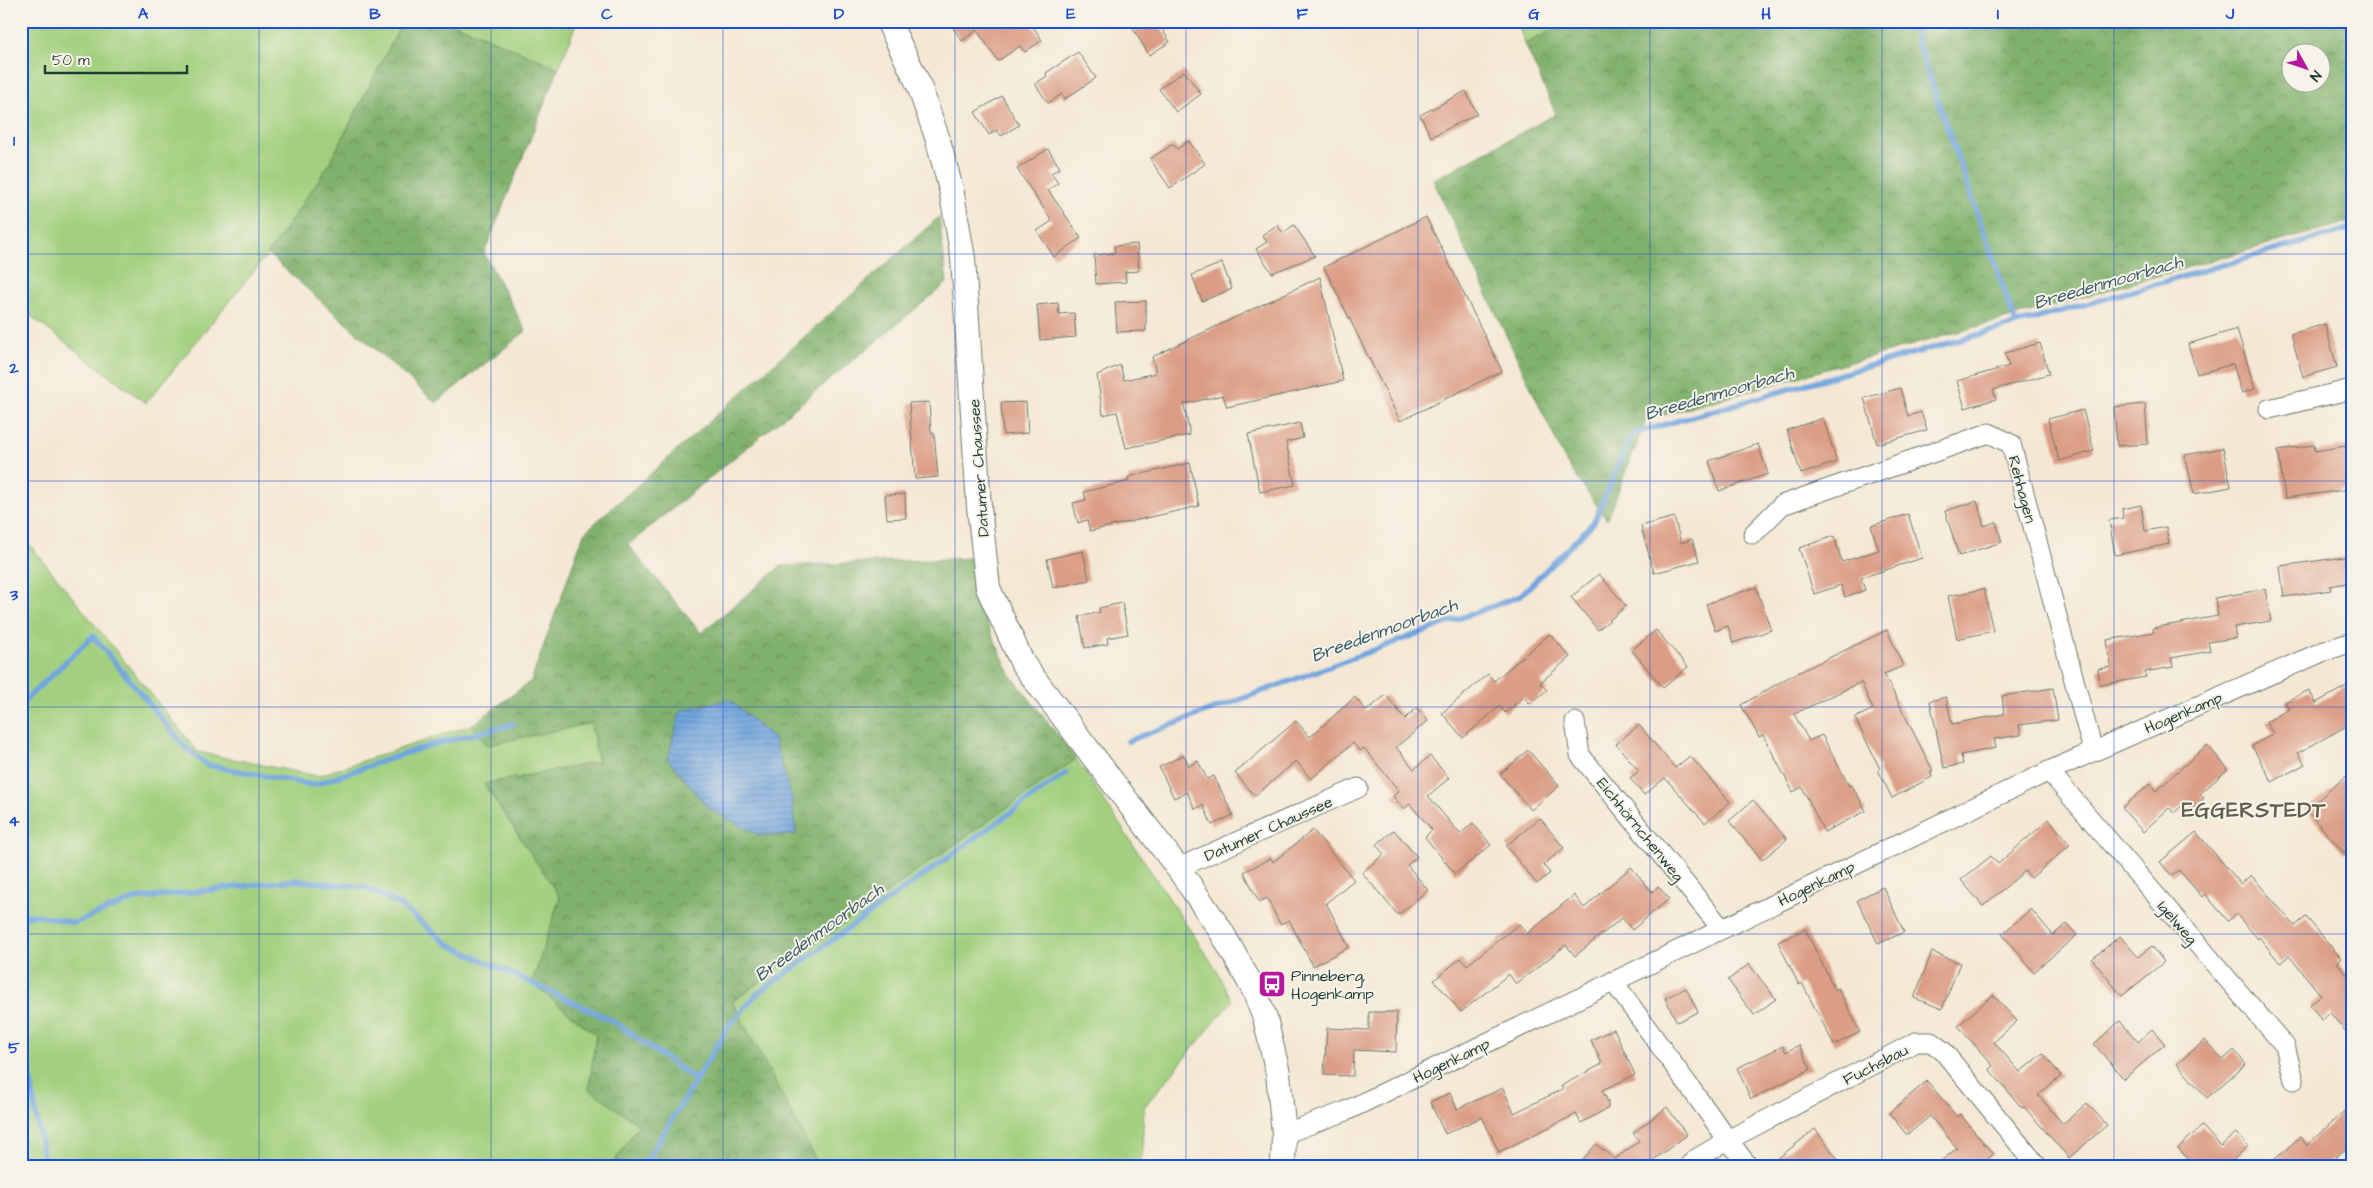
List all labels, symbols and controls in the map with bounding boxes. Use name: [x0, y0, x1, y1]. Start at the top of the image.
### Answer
text: A: [138, 3, 149, 25]
text: B: [369, 3, 381, 25]
text: C: [601, 3, 613, 25]
text: D: [834, 3, 845, 25]
text: E: [1066, 3, 1076, 25]
text: F: [1296, 3, 1308, 25]
text: G: [1528, 3, 1540, 25]
text: H: [1761, 3, 1771, 25]
text: I: [1997, 3, 1999, 25]
text: J: [2225, 3, 2235, 25]
scale bar: [45, 42, 188, 74]
north arrow: [2280, 42, 2330, 92]
text: 50 m: [52, 50, 90, 71]
text: N: [2305, 66, 2326, 86]
text: 1: [13, 130, 16, 152]
water label: Breedenmoorbach: [2031, 249, 2187, 316]
text: 2: [8, 357, 19, 379]
water label: Breedenmoorbach: [1642, 360, 1798, 427]
street label: Datumer Chaussee: [963, 398, 995, 538]
street label: Rehhagen: [2002, 453, 2042, 526]
text: 3: [9, 584, 19, 606]
water label: Breedenmoorbach: [1308, 592, 1462, 669]
street label: Hogenkamp: [2141, 687, 2226, 740]
street label: Eichhörnchenweg: [1591, 773, 1689, 887]
street label: Datumer Chaussee: [1201, 791, 1336, 867]
district label: EGGERSTEDT: [2182, 796, 2326, 825]
text: 4: [9, 810, 20, 832]
street label: Hogenkamp: [1774, 856, 1859, 913]
water label: Breedenmoorbach: [750, 876, 890, 988]
street label: Igelweg: [2151, 896, 2203, 950]
place label: Pinneberg, Hogenkamp: [1291, 965, 1374, 1006]
bus stop icon: Pinneberg, Hogenkamp: [1257, 969, 1287, 999]
street label: Hogenkamp: [1409, 1033, 1494, 1090]
text: 5: [8, 1037, 20, 1059]
street label: Fuchsbau: [1839, 1039, 1912, 1091]

